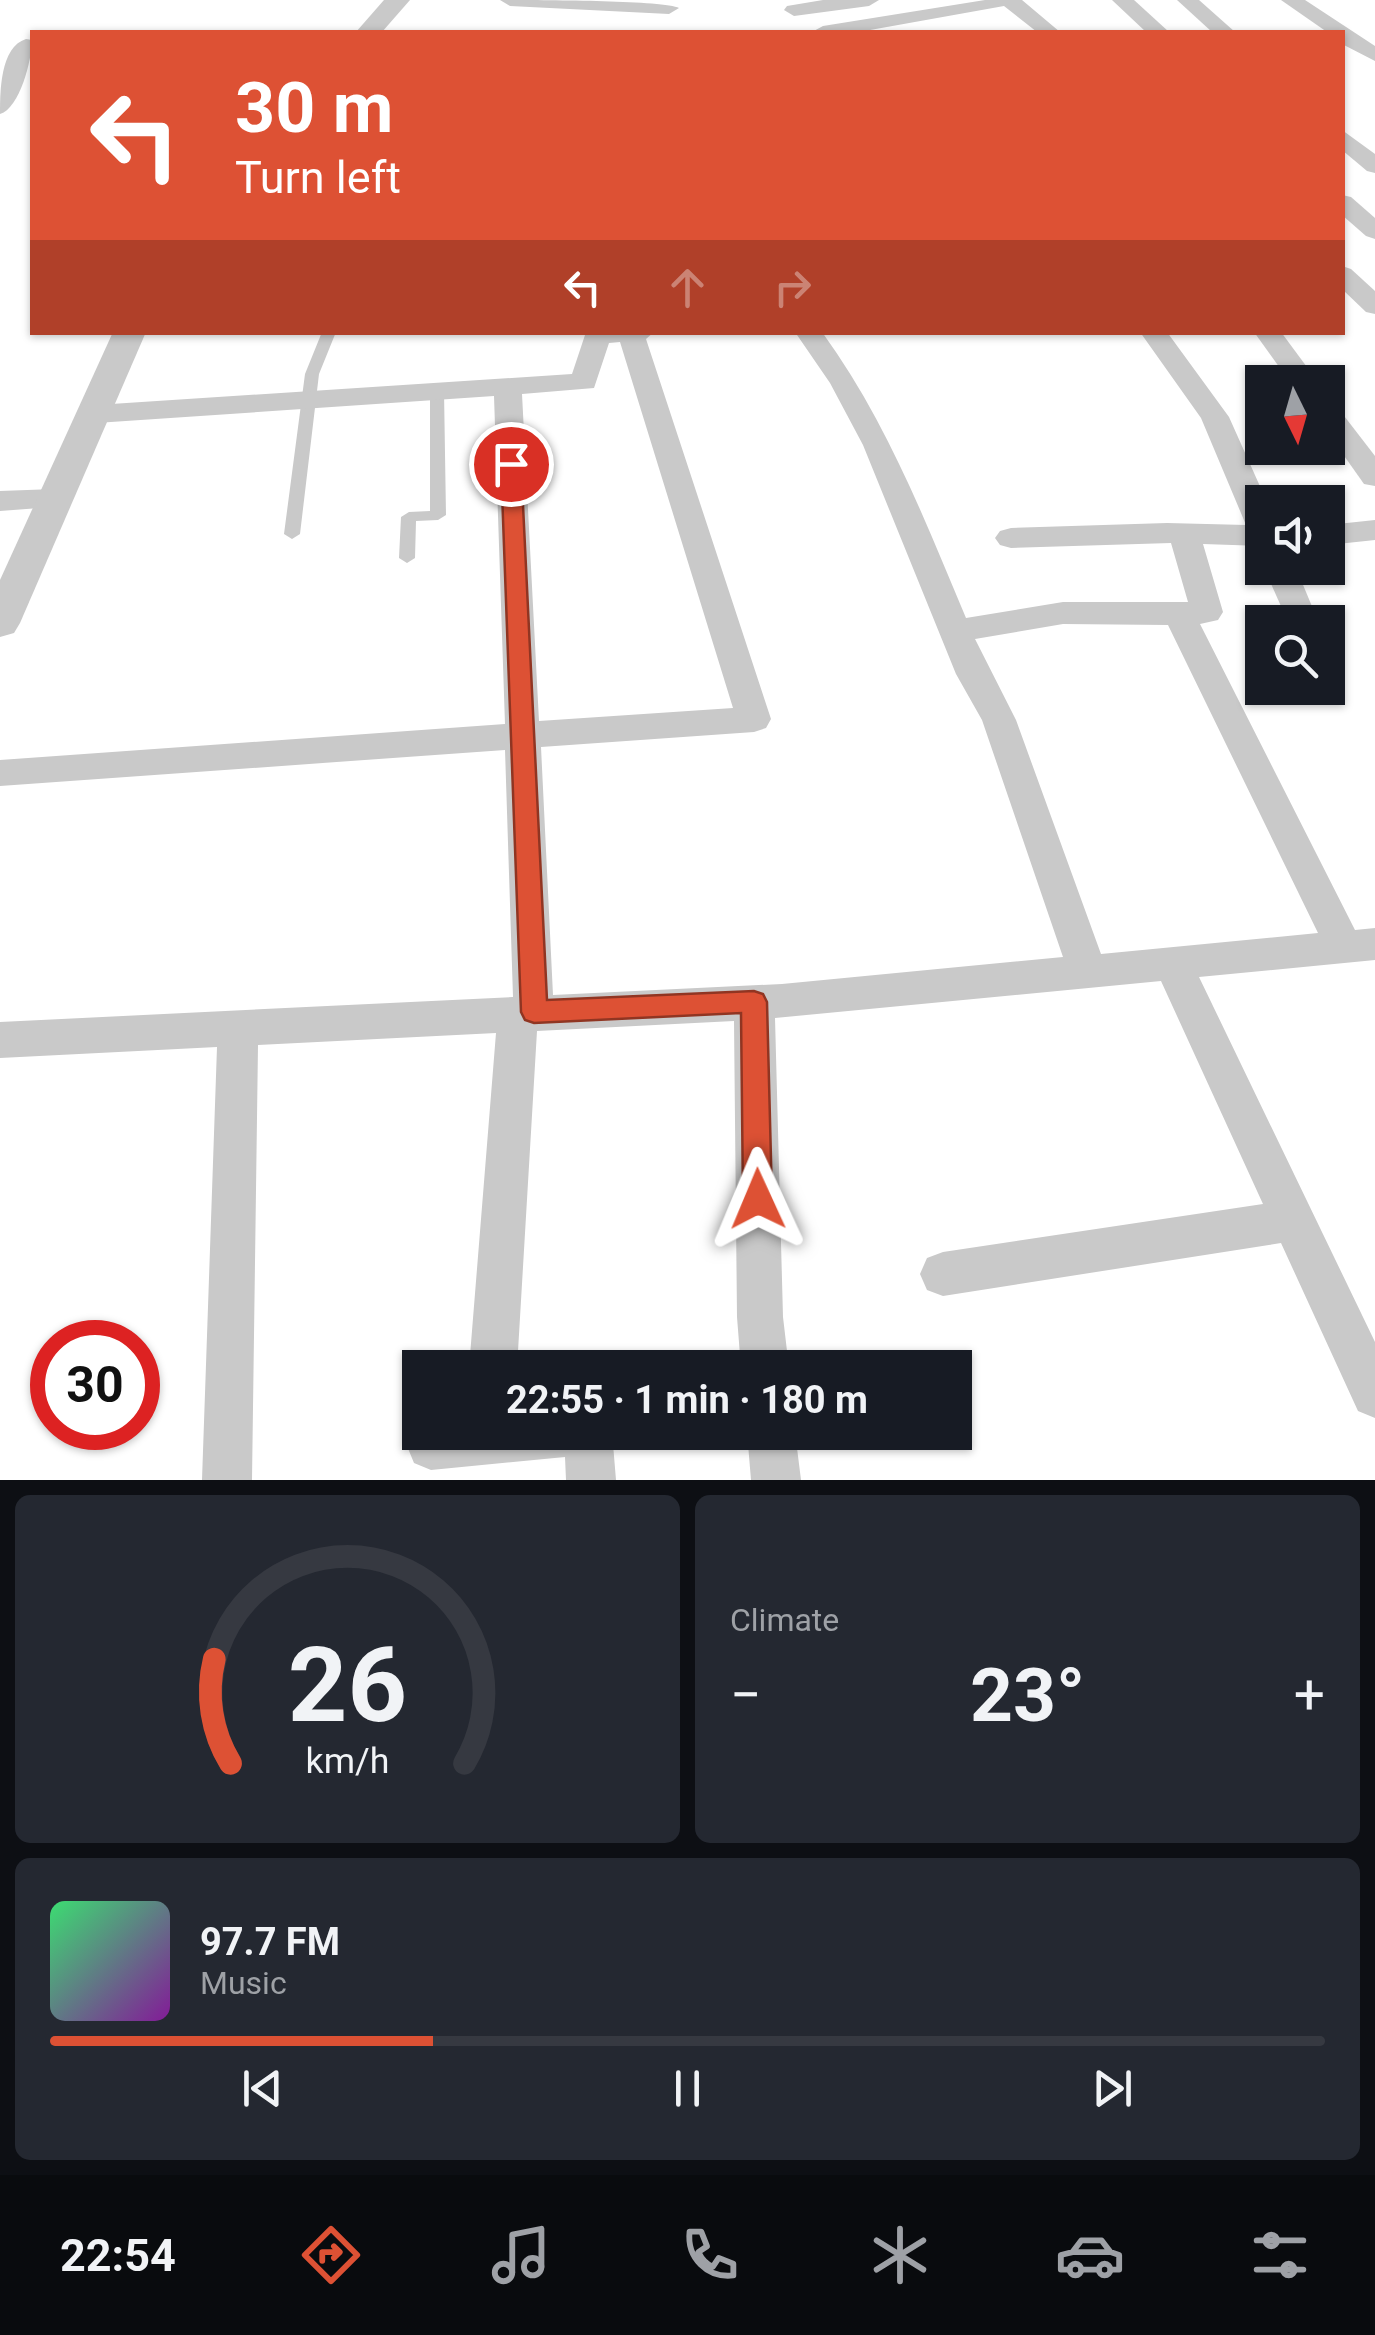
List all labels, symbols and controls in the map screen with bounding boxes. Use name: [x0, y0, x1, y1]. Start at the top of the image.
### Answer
text: 30 m: [235, 67, 393, 149]
icon: left: [70, 70, 200, 200]
text: Turn left: [235, 151, 401, 204]
icon: left: [555, 260, 610, 315]
icon: ahead: [660, 260, 715, 315]
icon: right: [765, 260, 820, 315]
north arrow: [1245, 365, 1345, 465]
map controls: [1245, 365, 1345, 705]
pin: [469, 422, 554, 507]
icon: arrive: [484, 437, 539, 492]
button: sound: [1245, 485, 1345, 585]
button: search: [1245, 605, 1345, 705]
position arrow: [706, 1147, 810, 1251]
speed limit sign: 30: [30, 1320, 160, 1450]
text: 22:55 · 1 min · 180 m: [506, 1378, 868, 1422]
text: Climate: [730, 1601, 839, 1639]
text: 26: [288, 1625, 407, 1746]
text: 23°: [970, 1651, 1085, 1739]
text: −: [730, 1663, 761, 1727]
text: +: [1294, 1663, 1325, 1727]
text: km/h: [306, 1740, 389, 1782]
text: 97.7 FM: [200, 1920, 340, 1964]
text: Music: [200, 1964, 287, 2002]
icon: previous: [235, 2061, 290, 2116]
icon: pause: [660, 2061, 715, 2116]
icon: next: [1085, 2061, 1140, 2116]
icon: directions: [296, 2220, 366, 2290]
icon: music: [486, 2220, 556, 2290]
icon: phone: [675, 2220, 745, 2290]
icon: climate: [865, 2220, 935, 2290]
icon: car: [1055, 2220, 1125, 2290]
icon: filters: [1245, 2220, 1315, 2290]
text: 22:54: [60, 2229, 176, 2282]

